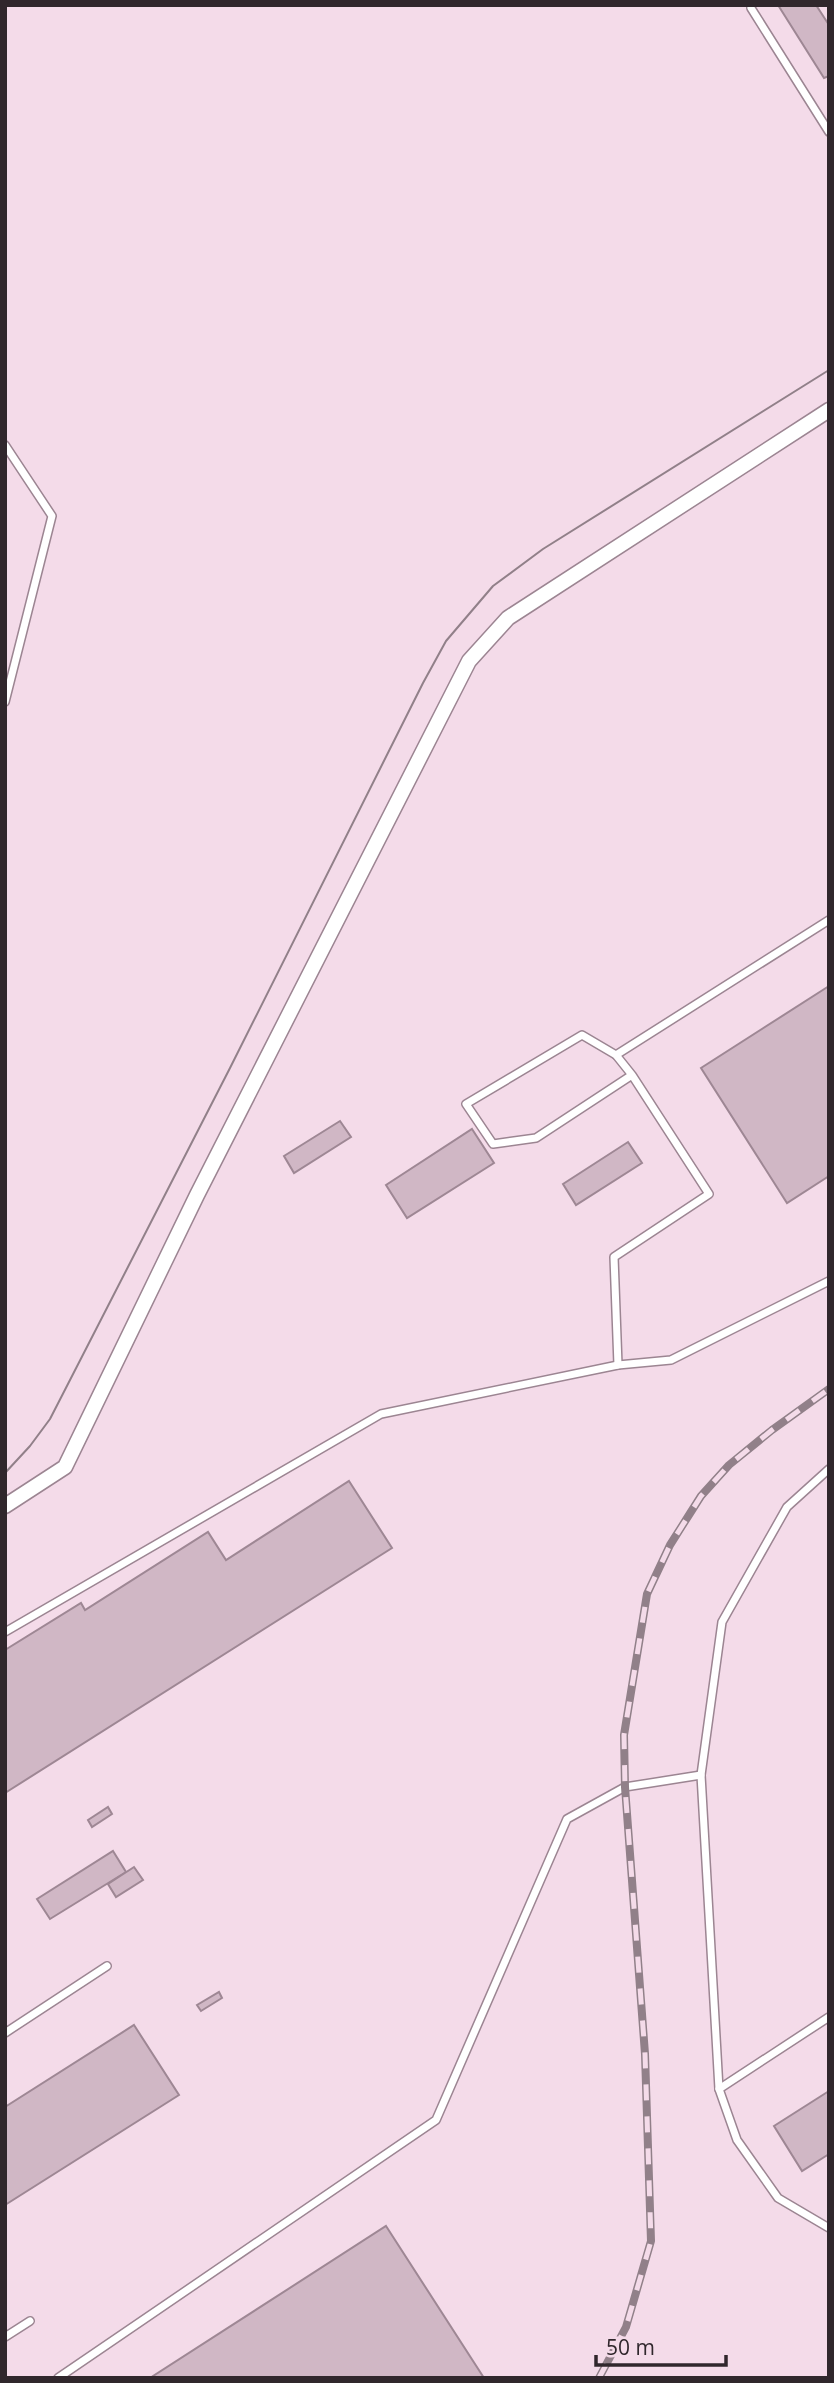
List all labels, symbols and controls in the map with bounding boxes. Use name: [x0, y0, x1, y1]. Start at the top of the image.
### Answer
scale bar: [596, 2324, 726, 2368]
text: 50 m: [606, 2333, 655, 2361]

